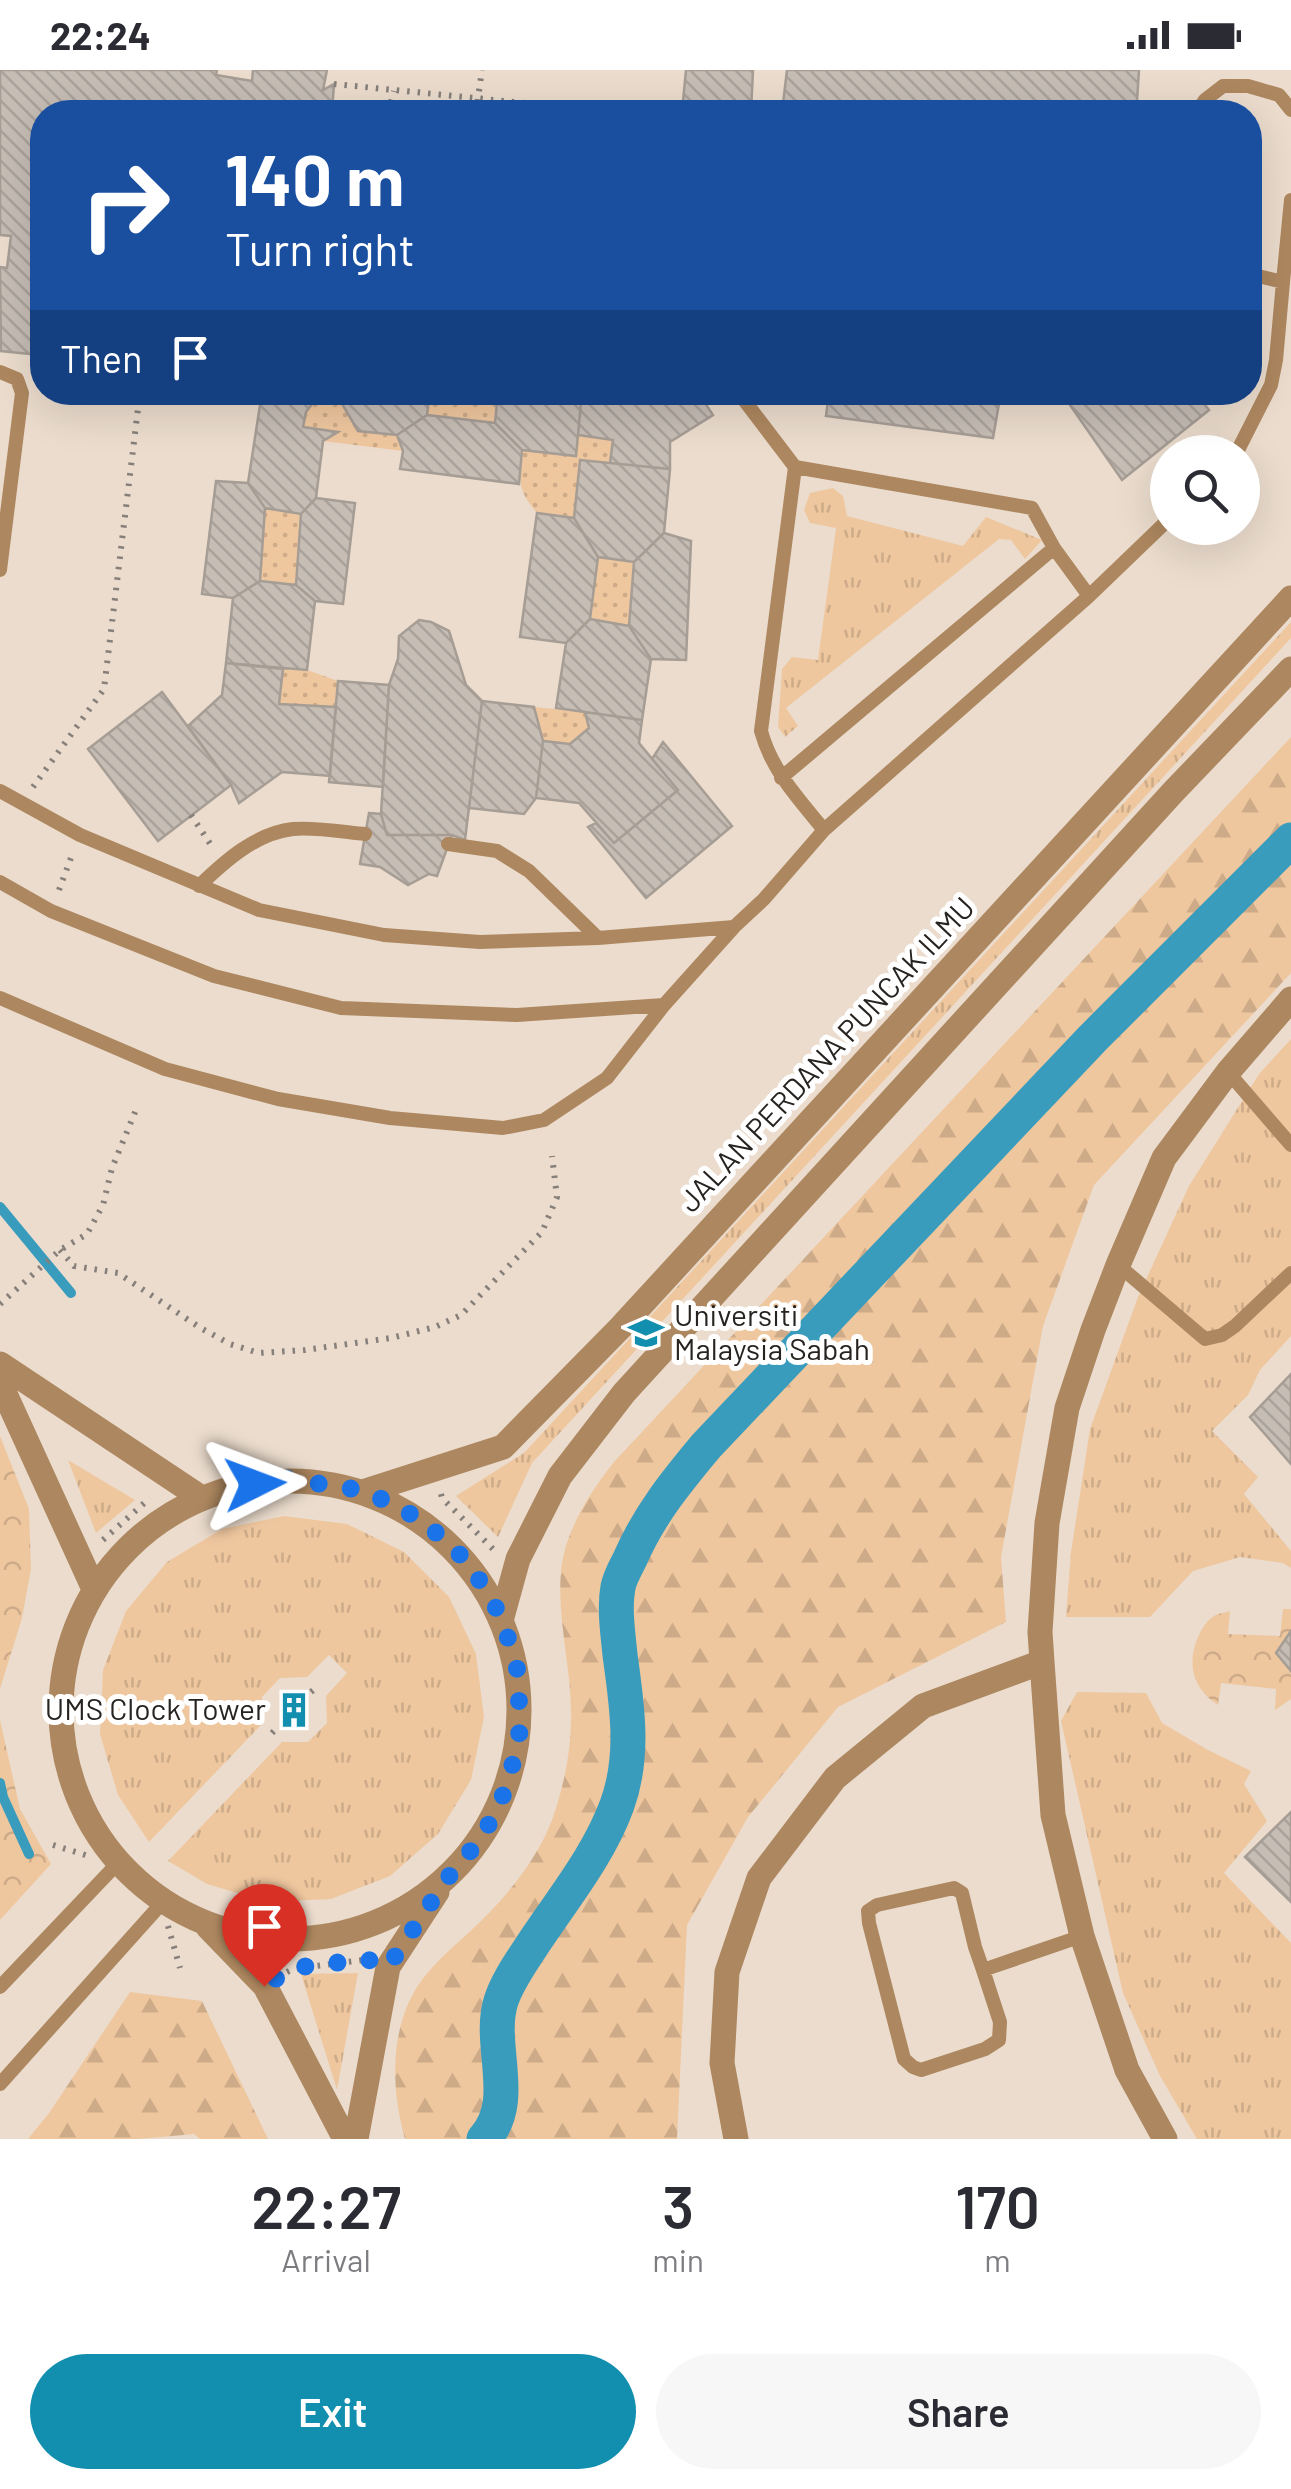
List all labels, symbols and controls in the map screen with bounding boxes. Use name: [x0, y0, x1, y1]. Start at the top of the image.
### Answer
text: 22:24: [50, 12, 151, 58]
text: 140 m: [225, 136, 404, 220]
icon: right: [60, 140, 190, 270]
text: Turn right: [225, 221, 415, 275]
icon: arrive: [163, 330, 218, 385]
text: Then: [60, 335, 143, 381]
map controls: [1150, 435, 1260, 545]
button: search: [1150, 435, 1260, 545]
street label: JALAN PERDANA PUNCAK ILMU: [670, 889, 981, 1218]
place label: Universiti Malaysia Sabah: [674, 1296, 870, 1366]
school or university icon: Universiti Malaysia Sabah: [627, 1314, 665, 1352]
position arrow: [203, 1432, 307, 1536]
place label: UMS Clock Tower: [45, 1690, 266, 1726]
building icon: UMS Clock Tower: [275, 1691, 313, 1729]
pin: [222, 1884, 307, 1987]
icon: arrive: [237, 1899, 292, 1954]
text: 22:27: [251, 2169, 401, 2241]
text: 3: [662, 2169, 694, 2241]
text: 170: [955, 2169, 1040, 2241]
text: Arrival: [281, 2240, 371, 2278]
text: min: [652, 2240, 704, 2278]
text: m: [984, 2240, 1011, 2278]
button: Exit: [30, 2354, 636, 2469]
button: Share: [656, 2354, 1261, 2469]

